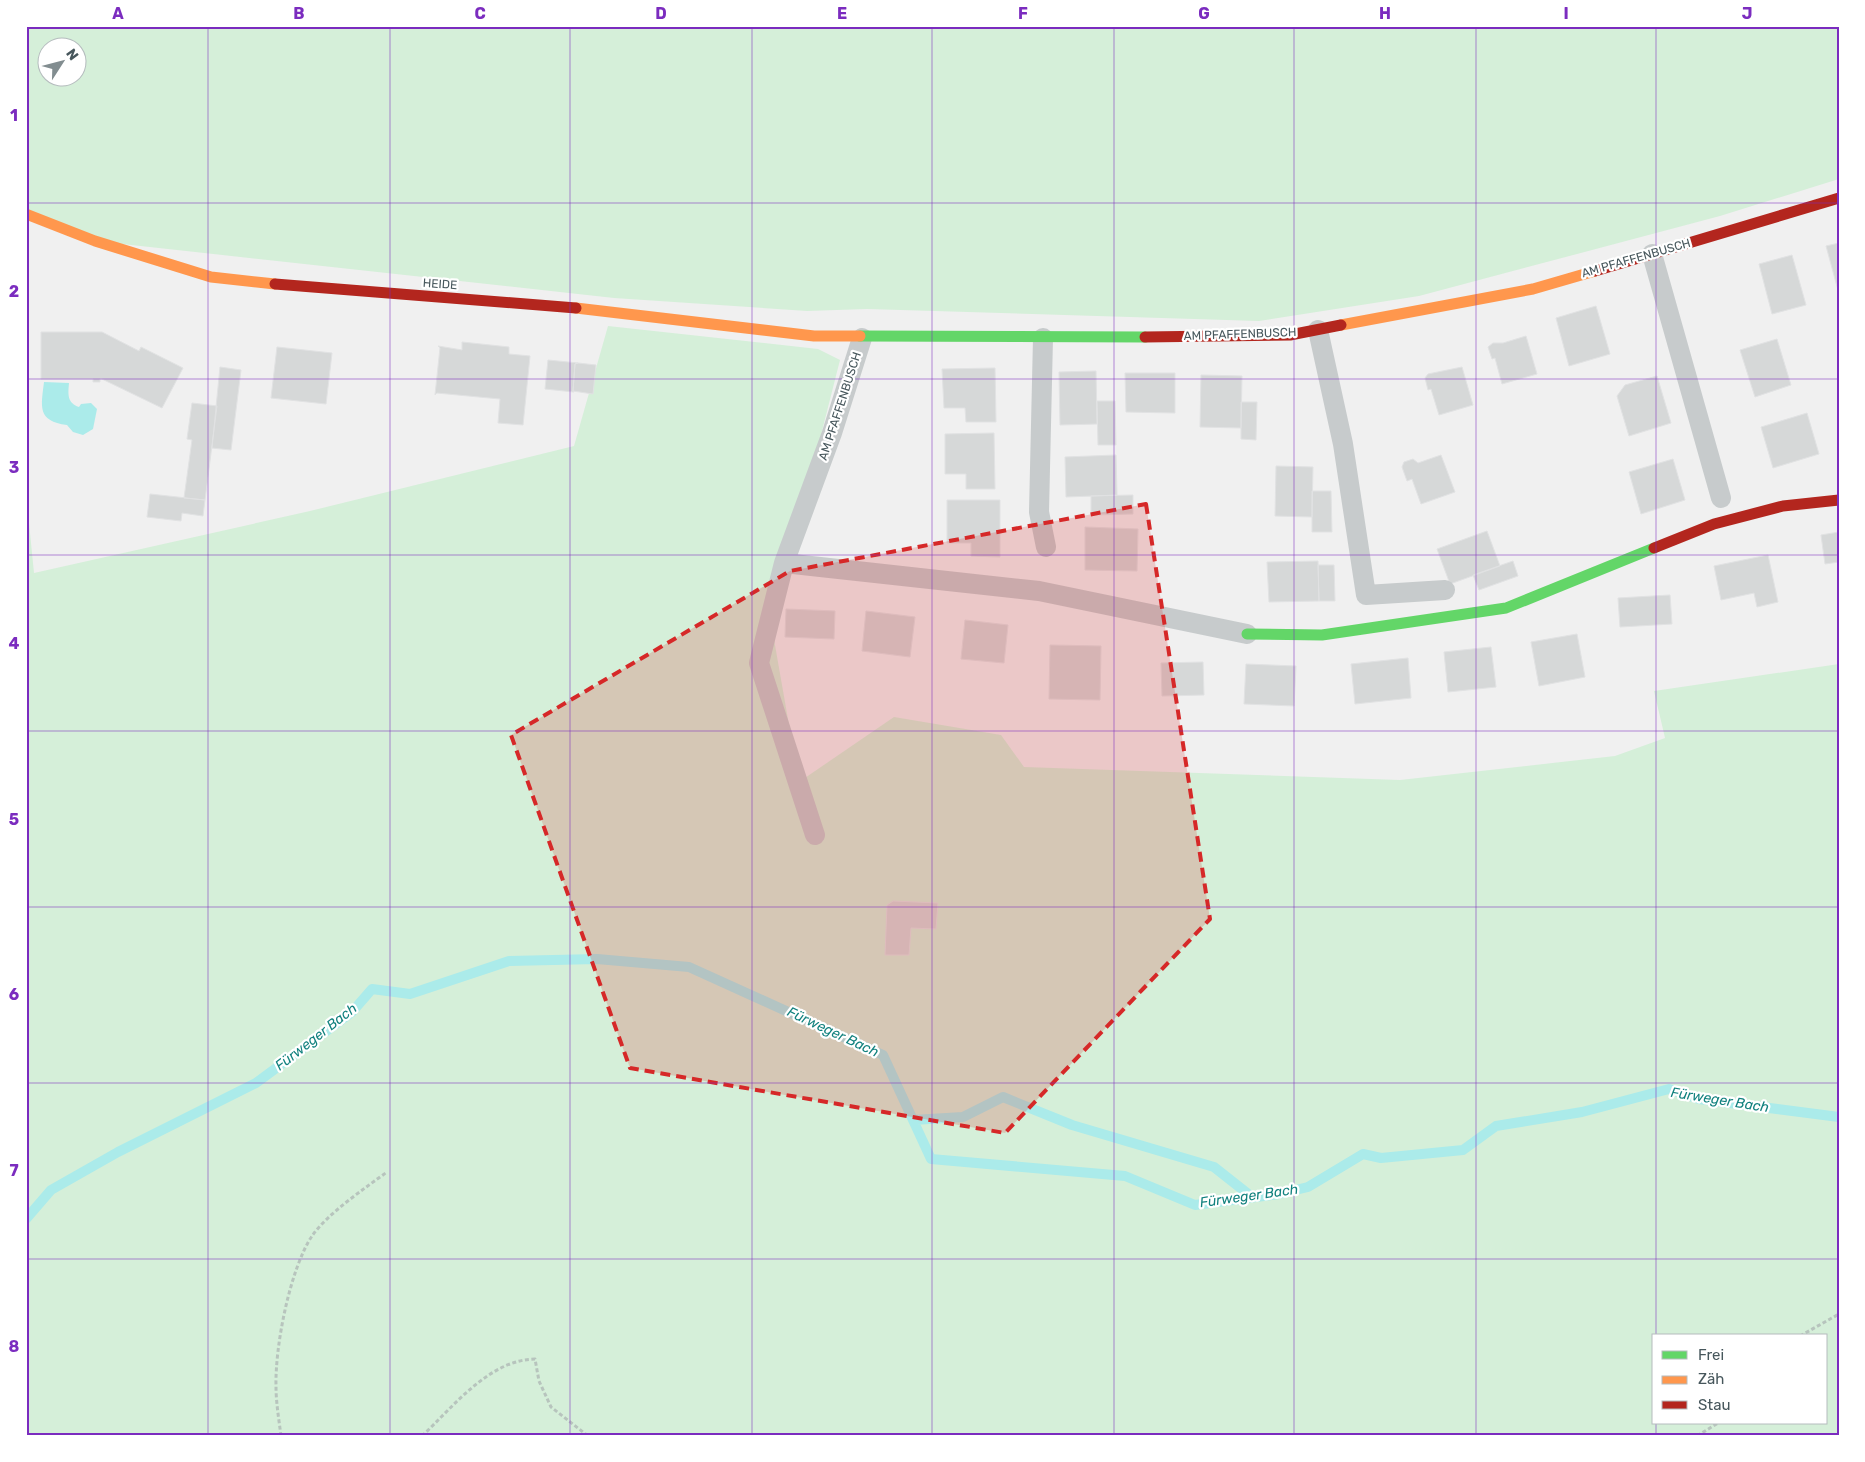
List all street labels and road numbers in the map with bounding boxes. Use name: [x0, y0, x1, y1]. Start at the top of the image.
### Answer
street label: AM PFAFFENBUSCH: [1580, 236, 1692, 280]
street label: HEIDE: [422, 276, 458, 292]
street label: AM PFAFFENBUSCH: [1183, 325, 1297, 343]
street label: AM PFAFFENBUSCH: [816, 350, 864, 462]

